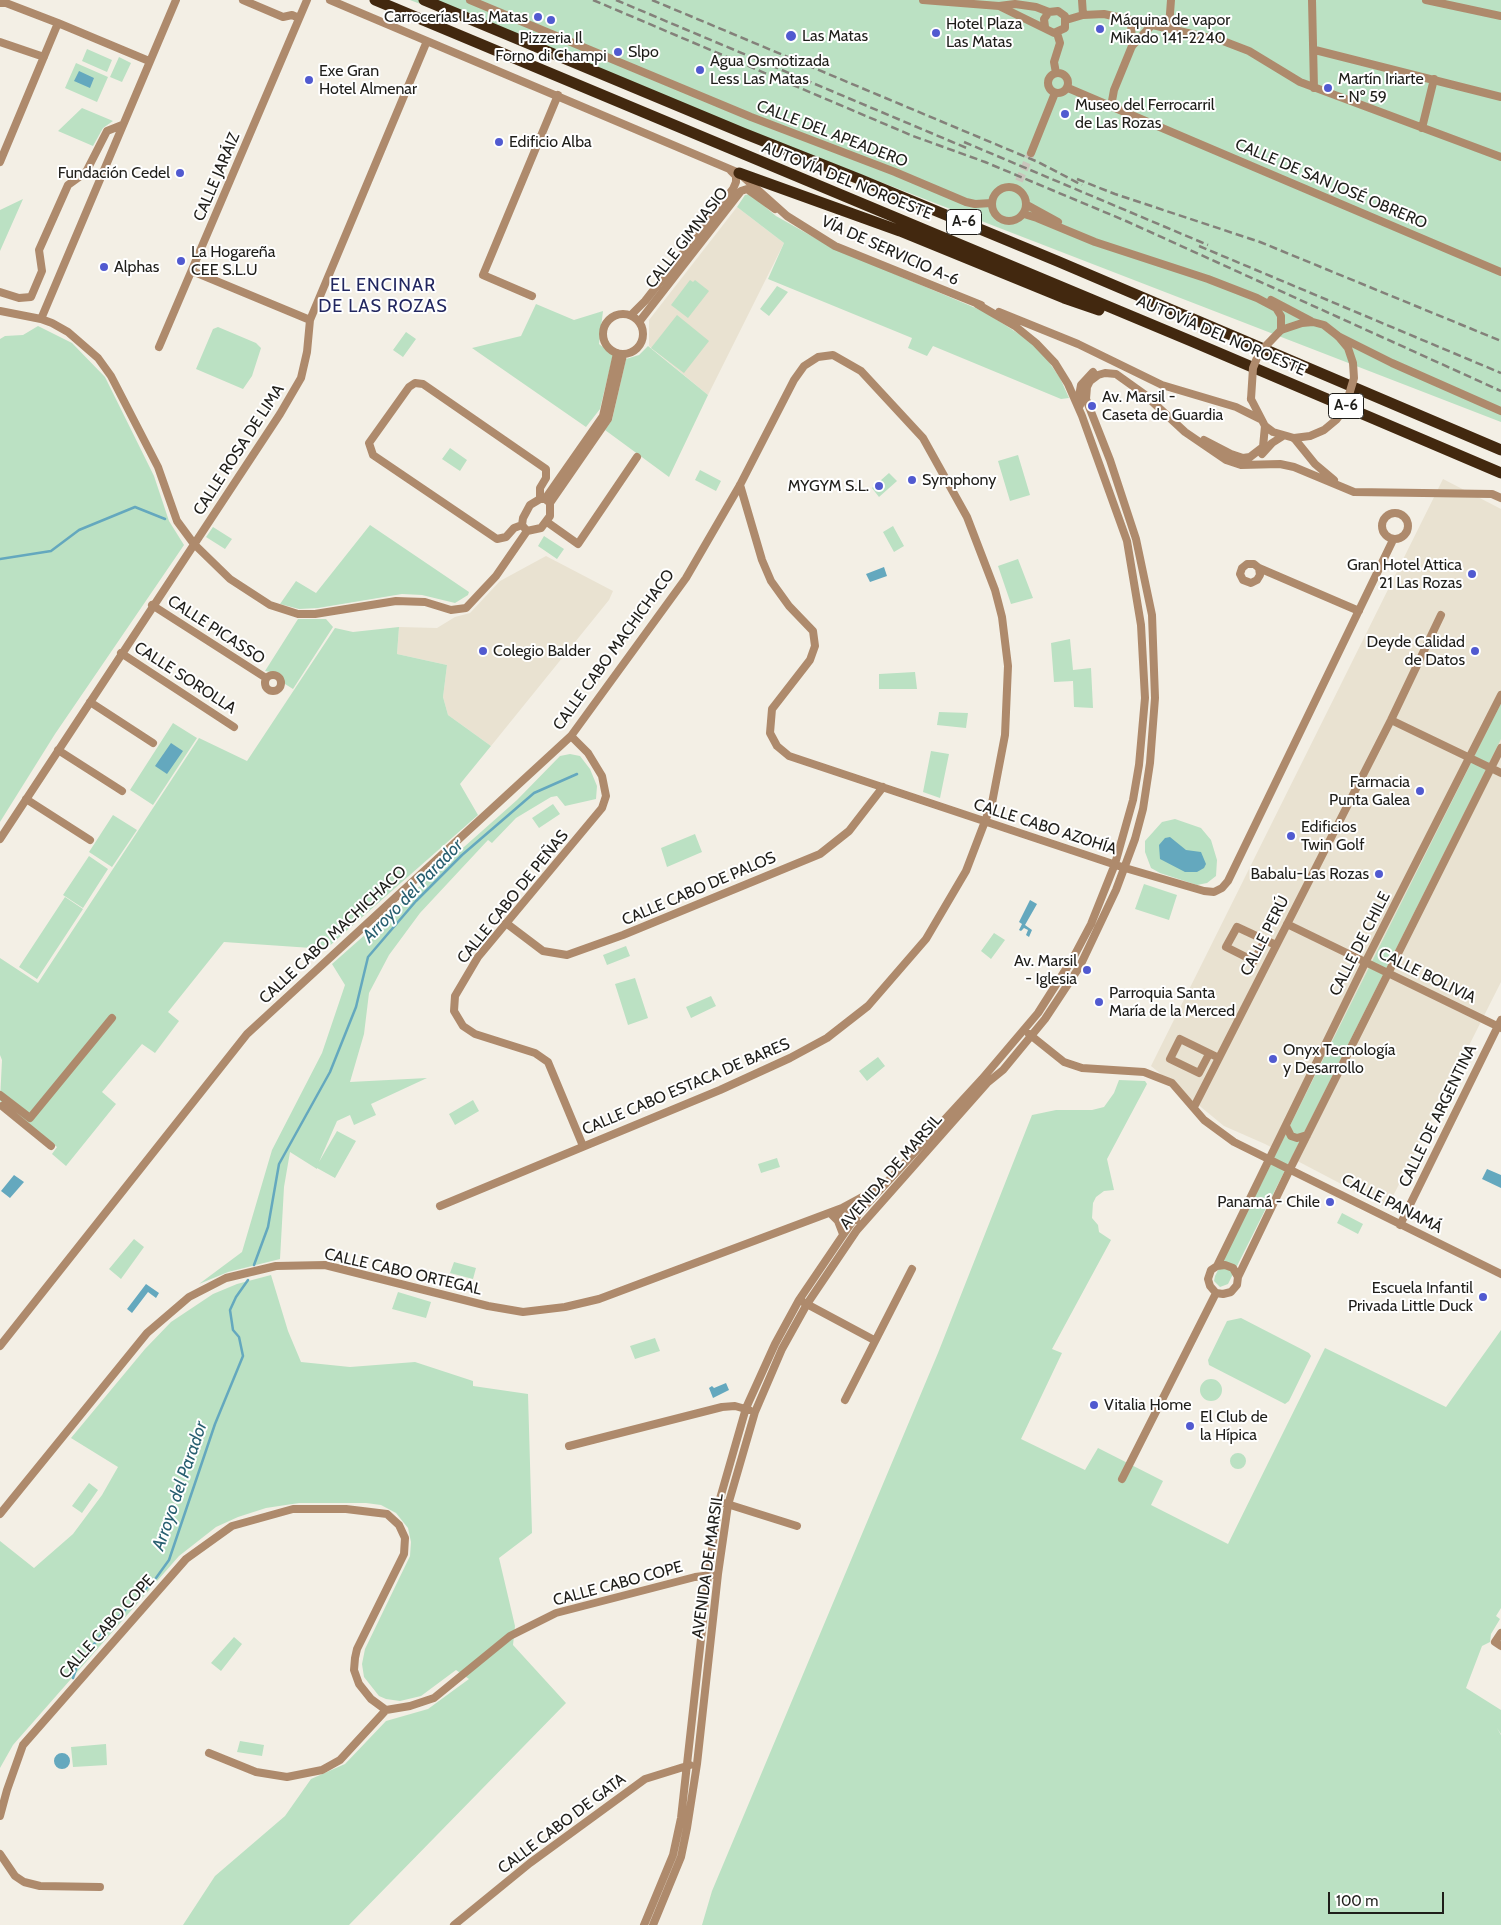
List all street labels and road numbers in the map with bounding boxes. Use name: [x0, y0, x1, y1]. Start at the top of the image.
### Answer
street label: CALLE DEL APEADERO: [754, 96, 910, 172]
street label: CALLE JARÁIZ: [190, 130, 244, 224]
street label: CALLE DE SAN JOSÉ OBRERO: [1232, 135, 1430, 233]
street label: AUTOVÍA DEL NOROESTE: [759, 138, 935, 224]
street label: CALLE GIMNASIO: [642, 184, 732, 292]
road number: A-6: [946, 210, 982, 234]
street label: VÍA DE SERVICIO A-6: [818, 212, 962, 290]
street label: AUTOVÍA DEL NOROESTE: [1133, 292, 1309, 380]
street label: CALLE ROSA DE LIMA: [190, 381, 288, 519]
road number: A-6: [1328, 394, 1364, 418]
street label: CALLE CABO MACHICHACO: [549, 566, 679, 734]
street label: CALLE PICASSO: [164, 591, 268, 669]
street label: CALLE SOROLLA: [130, 638, 240, 718]
street label: CALLE CABO AZOHÍA: [971, 795, 1119, 859]
street label: CALLE CABO DE PEÑAS: [453, 826, 573, 968]
street label: CALLE CABO DE PALOS: [619, 848, 779, 930]
street label: CALLE CABO MACHICHACO: [255, 862, 411, 1008]
street label: CALLE DE CHILE: [1325, 889, 1395, 999]
street label: CALLE PERÚ: [1237, 893, 1293, 979]
street label: CALLE BOLIVIA: [1375, 944, 1479, 1008]
street label: CALLE CABO ESTACA DE BARES: [579, 1034, 793, 1140]
street label: CALLE DE ARGENTINA: [1395, 1041, 1481, 1191]
street label: AVENIDA DE MARSIL: [836, 1111, 946, 1233]
street label: CALLE PANAMÁ: [1338, 1170, 1446, 1238]
street label: CALLE CABO ORTEGAL: [322, 1245, 484, 1299]
street label: AVENIDA DE MARSIL: [688, 1492, 728, 1640]
street label: CALLE CABO COPE: [551, 1557, 685, 1611]
street label: CALLE CABO COPE: [55, 1571, 159, 1683]
street label: CALLE CABO DE GATA: [494, 1770, 630, 1878]

